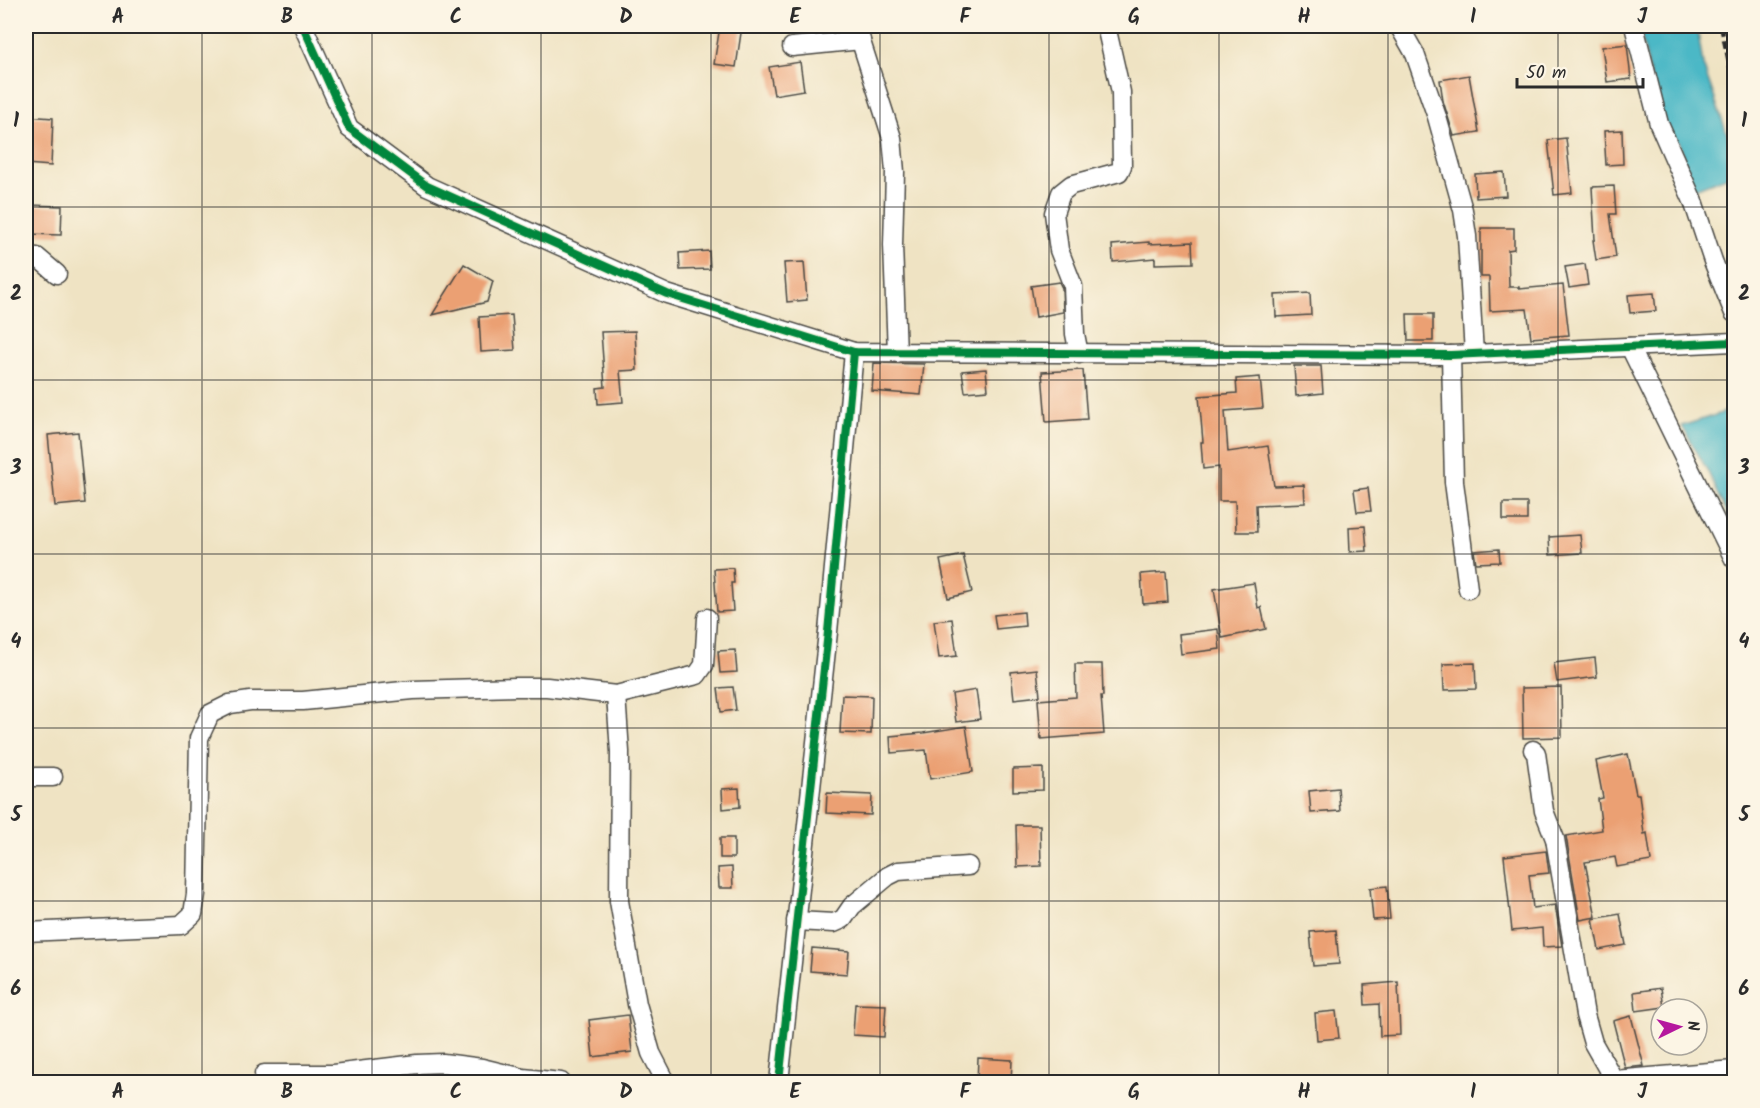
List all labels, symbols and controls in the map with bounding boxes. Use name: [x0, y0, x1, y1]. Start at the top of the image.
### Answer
text: A: [112, 2, 124, 34]
text: B: [281, 2, 293, 34]
text: C: [450, 2, 462, 34]
text: D: [619, 2, 633, 34]
text: E: [789, 2, 801, 34]
text: F: [960, 2, 972, 34]
text: G: [1128, 2, 1140, 34]
text: H: [1297, 2, 1311, 34]
text: I: [1470, 2, 1476, 34]
text: J: [1637, 2, 1648, 34]
scale bar: [1517, 51, 1643, 89]
text: 50 m: [1526, 59, 1566, 88]
text: 1: [13, 106, 19, 138]
text: 1: [1741, 106, 1747, 138]
text: 2: [10, 279, 22, 311]
text: 2: [1738, 279, 1750, 311]
text: 3: [10, 453, 22, 485]
text: 3: [1738, 453, 1750, 485]
text: 4: [11, 627, 22, 659]
text: 4: [1739, 627, 1750, 659]
text: 5: [10, 800, 23, 832]
text: 5: [1738, 800, 1751, 832]
text: 6: [11, 974, 22, 1006]
text: 6: [1739, 974, 1750, 1006]
north arrow: [1649, 997, 1709, 1057]
text: N: [1680, 1020, 1705, 1032]
text: A: [112, 1077, 124, 1108]
text: B: [281, 1077, 293, 1108]
text: C: [450, 1077, 462, 1108]
text: D: [619, 1077, 633, 1108]
text: E: [789, 1077, 801, 1108]
text: F: [960, 1077, 972, 1108]
text: G: [1128, 1077, 1140, 1108]
text: H: [1297, 1077, 1311, 1108]
text: I: [1470, 1077, 1476, 1108]
text: J: [1637, 1077, 1648, 1108]

